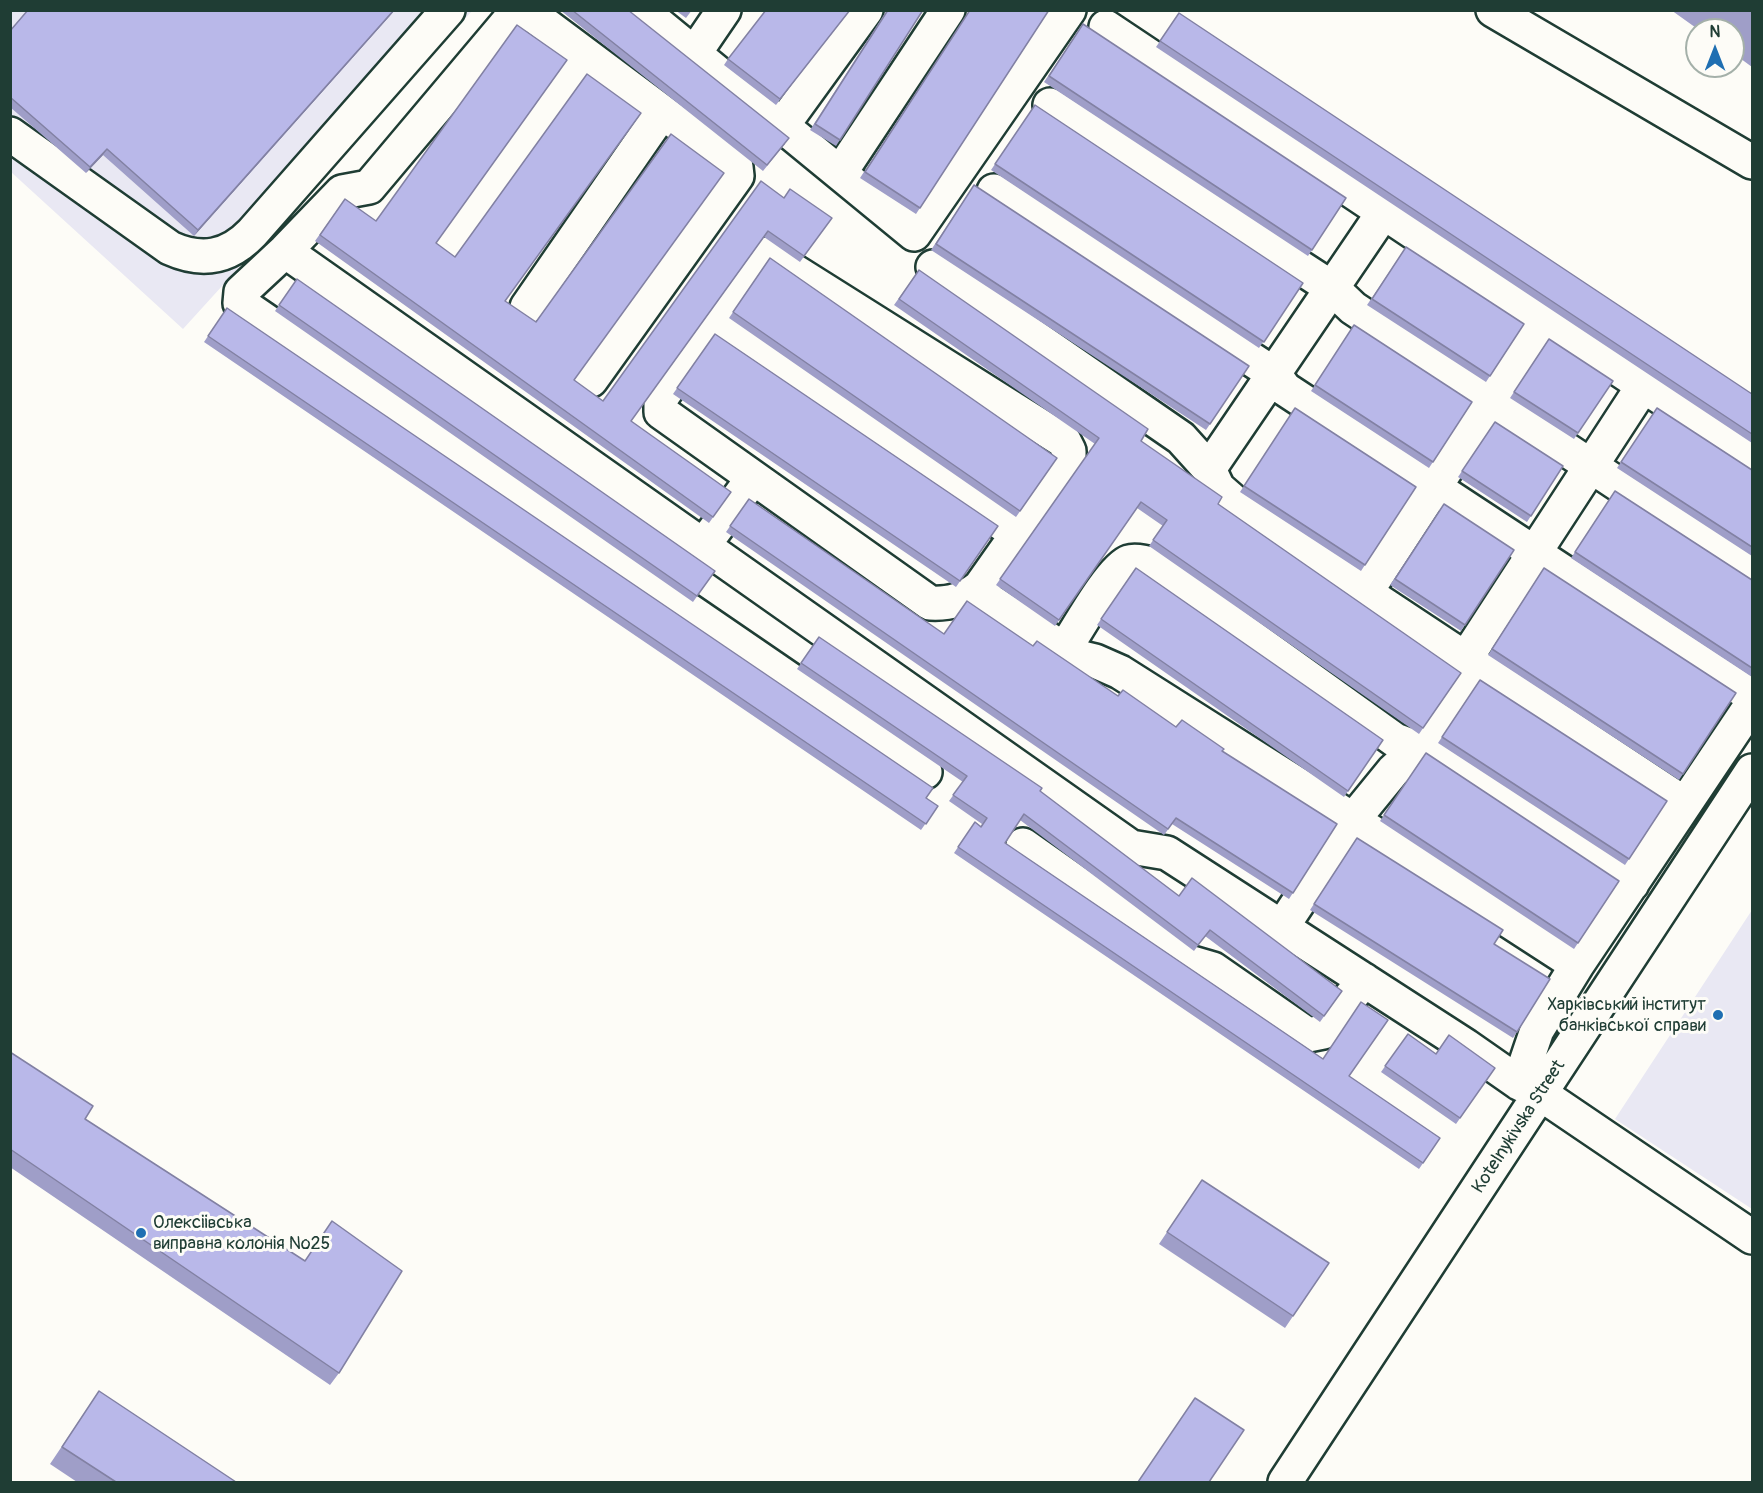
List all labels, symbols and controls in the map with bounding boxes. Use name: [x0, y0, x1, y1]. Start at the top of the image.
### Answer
north arrow: [1685, 18, 1745, 78]
text: N: [1710, 22, 1720, 42]
place label: Харківський інститут банківської справи: [1547, 994, 1706, 1036]
marker: Харківський інститут банківської справи: [1711, 1008, 1725, 1022]
street label: Kotelnykivska Street: [1468, 1056, 1570, 1198]
place label: Олексіівська виправна колонія №25: [153, 1212, 330, 1254]
marker: Олексіівська виправна колонія №25: [134, 1226, 148, 1240]

